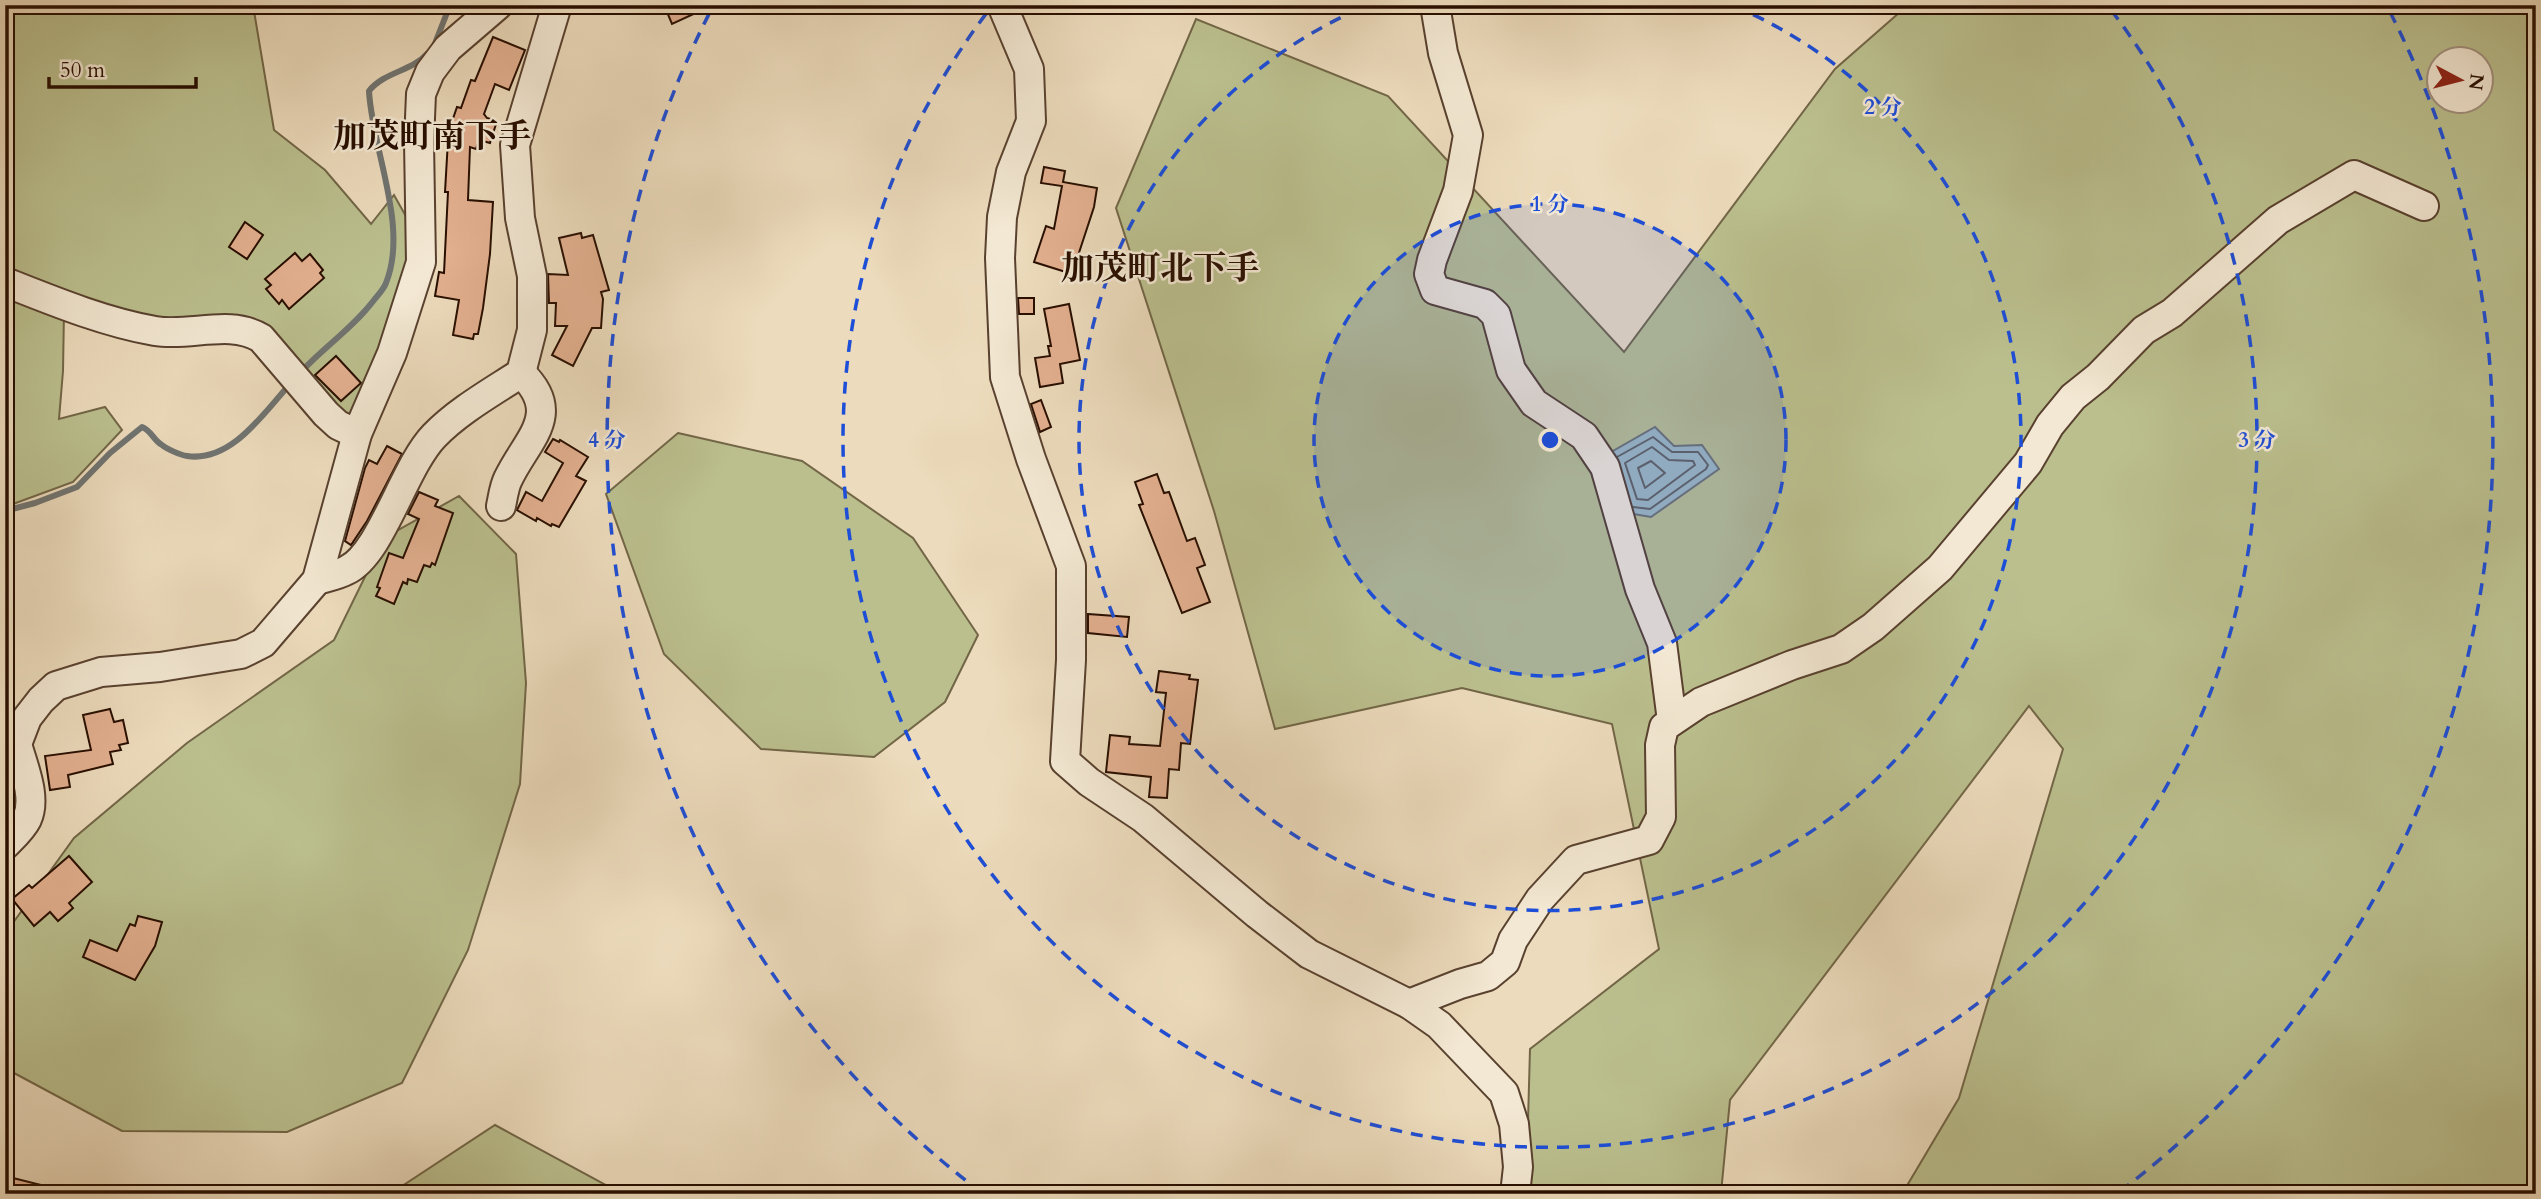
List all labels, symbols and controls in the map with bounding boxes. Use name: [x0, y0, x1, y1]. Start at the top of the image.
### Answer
scale bar: [49, 46, 196, 90]
north arrow: [2426, 46, 2496, 116]
text: 50 m: [60, 56, 105, 85]
text: N: [2462, 72, 2490, 92]
text: 2 分: [1864, 93, 1902, 122]
district label: 加茂町南下手: [333, 114, 531, 159]
text: 1 分: [1531, 190, 1569, 219]
district label: 加茂町北下手: [1061, 246, 1259, 291]
text: 4 分: [588, 426, 626, 455]
text: 3 分: [2238, 426, 2276, 455]
centre of rings: [1538, 428, 1562, 452]

